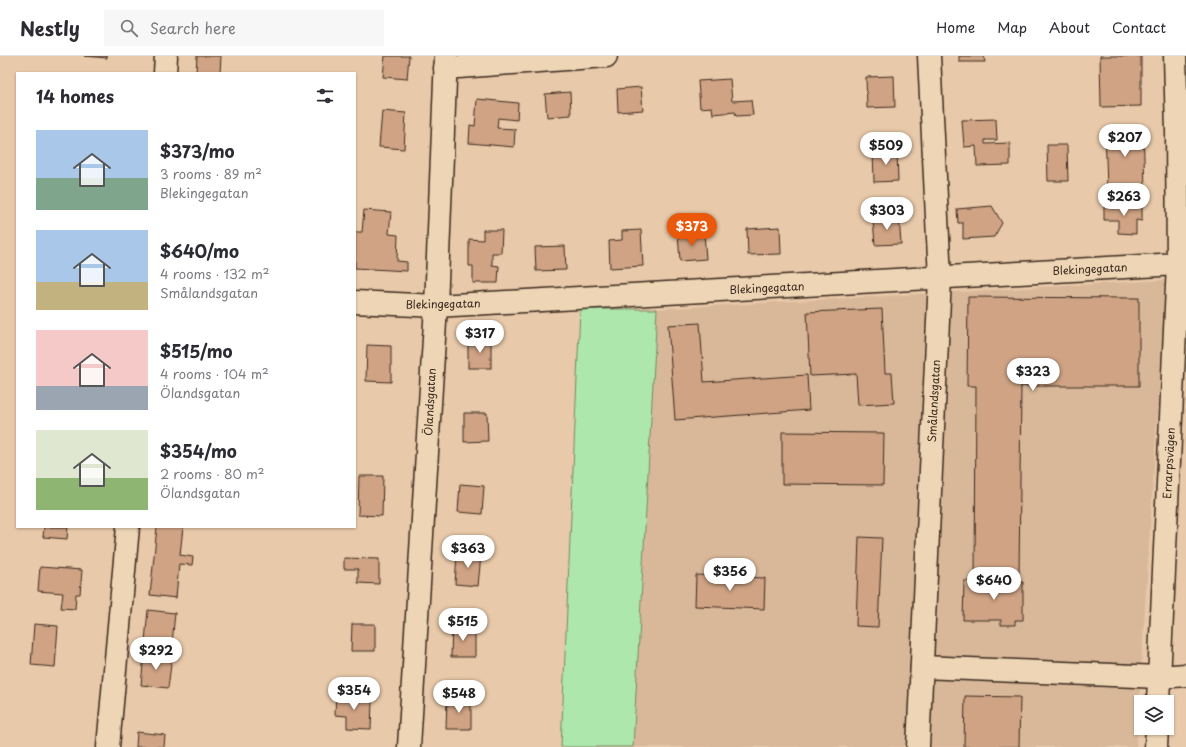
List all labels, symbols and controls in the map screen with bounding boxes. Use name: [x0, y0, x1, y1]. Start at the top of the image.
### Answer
search box: [104, 10, 384, 46]
text: Nestly: [20, 14, 80, 42]
text: Search here: [150, 16, 236, 39]
icon: search: [118, 17, 140, 39]
text: Home: [936, 17, 975, 38]
text: Map: [997, 17, 1027, 38]
text: About: [1049, 17, 1090, 38]
text: Contact: [1112, 17, 1166, 38]
text: 14 homes: [36, 83, 114, 109]
icon: filters: [314, 85, 336, 107]
pin: $207: [1101, 124, 1149, 158]
text: $207: [1108, 127, 1142, 146]
pin: $509: [862, 132, 910, 166]
text: $509: [869, 135, 903, 154]
text: $373/mo: [160, 138, 235, 164]
icon: home: [68, 146, 116, 194]
text: 3 rooms · 89 m²: [160, 164, 262, 183]
text: Blekingegatan: [160, 183, 249, 202]
pin: $263: [1100, 183, 1148, 217]
text: $263: [1107, 186, 1141, 205]
pin: $303: [863, 197, 911, 231]
text: $303: [869, 200, 905, 219]
pin: $373: [668, 213, 716, 247]
text: $373: [676, 216, 708, 235]
text: $640/mo: [160, 238, 239, 264]
icon: home: [68, 246, 116, 294]
street label: Blekingegatan: [1052, 258, 1128, 279]
text: 4 rooms · 132 m²: [160, 264, 270, 283]
street label: Blekingegatan: [729, 277, 805, 298]
text: Smålandsgatan: [160, 283, 258, 302]
street label: Blekingegatan: [405, 294, 481, 313]
pin: $317: [456, 320, 504, 354]
text: $317: [465, 323, 495, 342]
text: $515/mo: [160, 338, 233, 364]
icon: home: [68, 346, 116, 394]
pin: $323: [1009, 358, 1057, 392]
street label: Smålandsgatan: [923, 359, 944, 443]
text: $323: [1016, 361, 1050, 380]
text: 4 rooms · 104 m²: [160, 364, 269, 383]
street label: Ölandsgatan: [419, 368, 440, 436]
text: Ölandsgatan: [160, 383, 240, 402]
street label: Errarpsvägen: [1158, 427, 1179, 499]
text: $354/mo: [160, 438, 237, 464]
icon: home: [68, 446, 116, 494]
text: 2 rooms · 80 m²: [160, 464, 265, 483]
text: Ölandsgatan: [160, 483, 240, 502]
pin: $363: [444, 535, 492, 569]
text: $363: [451, 538, 485, 557]
pin: $356: [706, 558, 754, 592]
text: $356: [713, 561, 747, 580]
pin: $640: [970, 567, 1018, 601]
text: $640: [976, 570, 1012, 589]
pin: $515: [439, 608, 487, 642]
text: $515: [448, 611, 478, 630]
pin: $292: [132, 637, 180, 671]
text: $292: [139, 640, 173, 659]
pin: $354: [330, 677, 378, 711]
text: $354: [337, 680, 371, 699]
pin: $548: [435, 680, 483, 714]
text: $548: [442, 683, 476, 702]
map controls: [1134, 695, 1174, 735]
button: layers: [1134, 695, 1174, 735]

